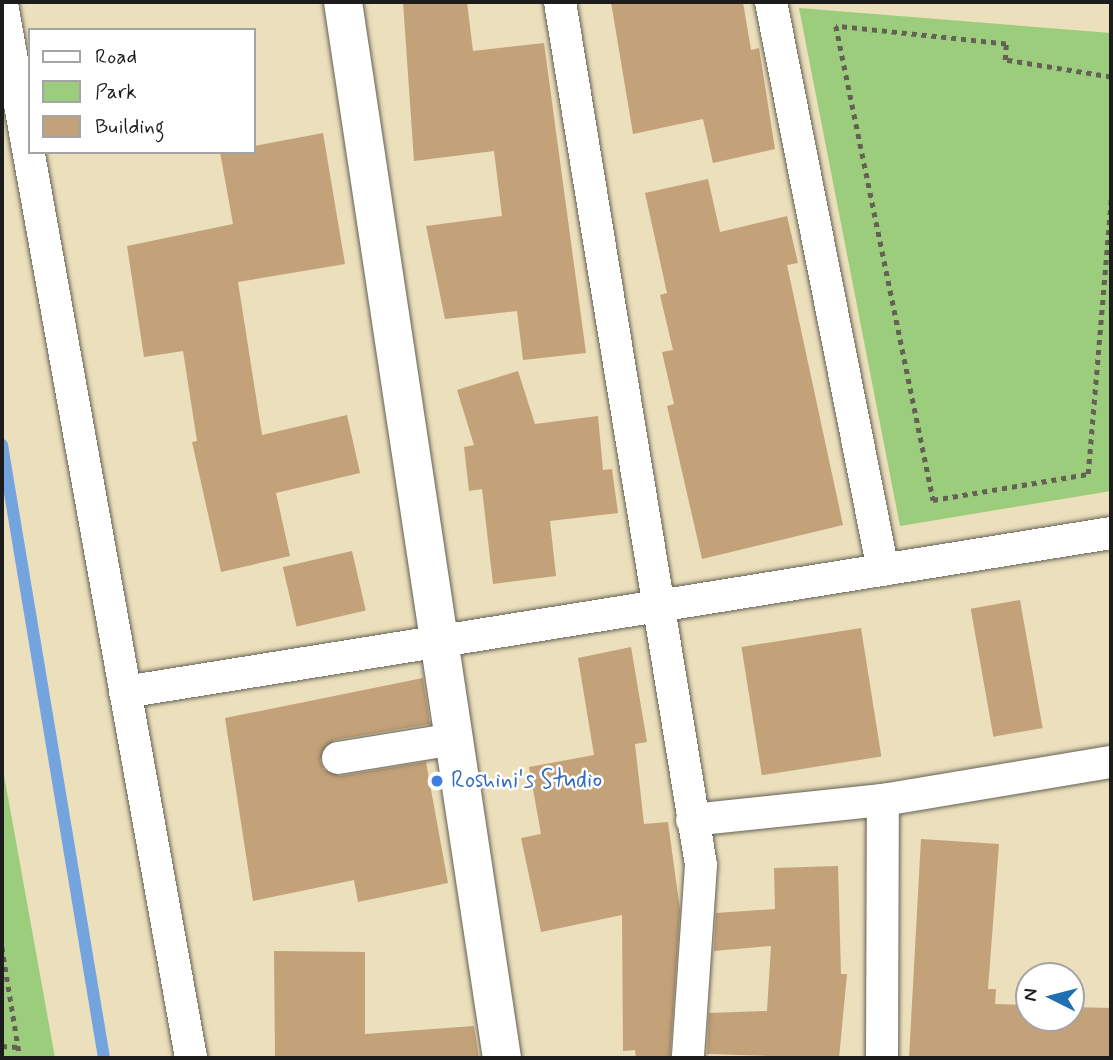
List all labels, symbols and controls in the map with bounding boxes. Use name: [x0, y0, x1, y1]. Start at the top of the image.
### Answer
legend: [28, 28, 256, 154]
text: Road: [95, 43, 137, 71]
text: Park: [95, 78, 137, 106]
text: Building: [95, 113, 165, 141]
place label: Roshini's Studio: [451, 767, 603, 795]
marker: Roshini's Studio: [429, 773, 445, 789]
north arrow: [1015, 962, 1085, 1032]
text: N: [1018, 987, 1044, 1003]

